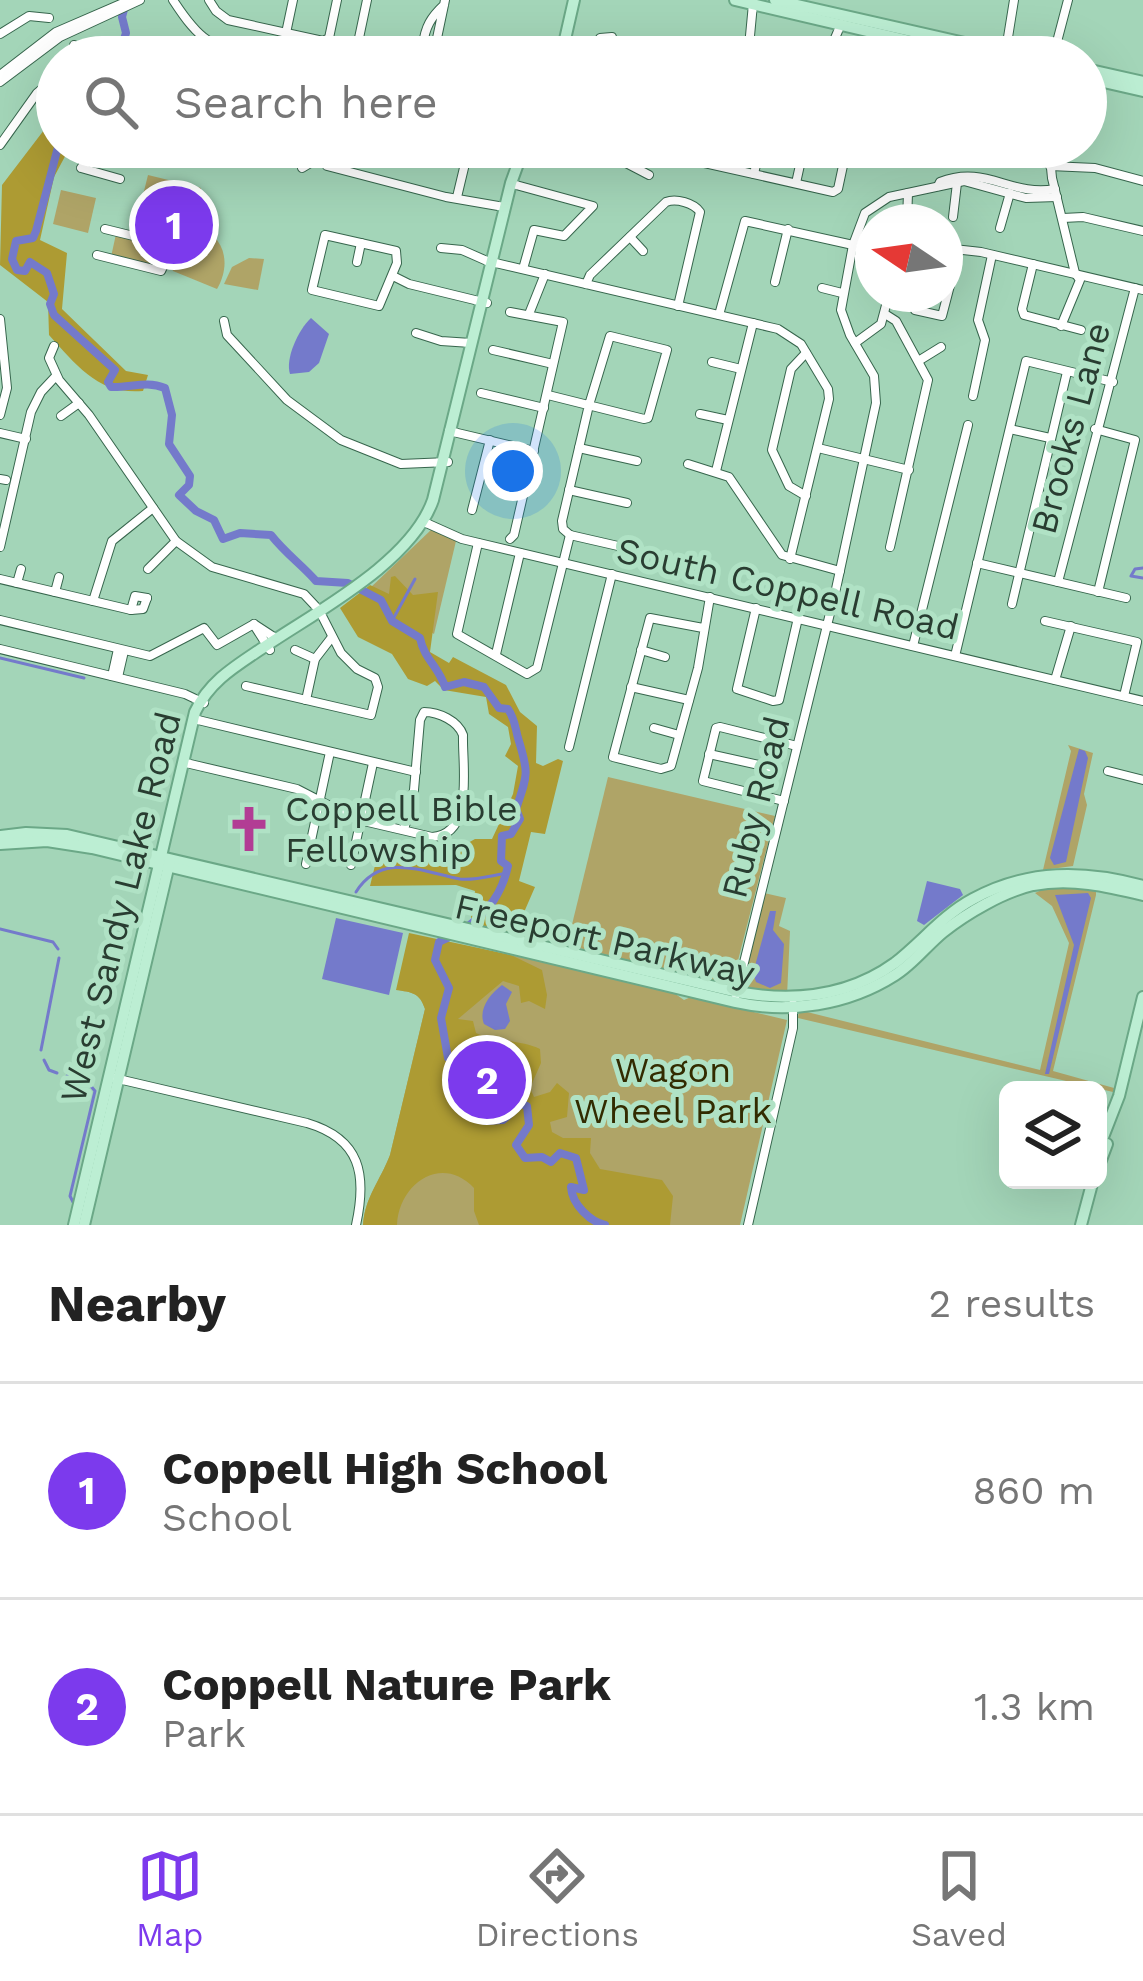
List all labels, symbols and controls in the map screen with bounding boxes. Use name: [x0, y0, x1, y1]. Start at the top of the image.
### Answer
search box: [36, 36, 1107, 168]
icon: search: [78, 69, 144, 135]
text: Search here: [174, 76, 438, 129]
pin: 1: [135, 180, 213, 270]
north arrow: [855, 204, 963, 312]
street label: Brooks Lane: [1023, 318, 1119, 539]
your location: [483, 441, 543, 501]
street label: South Coppell Road: [613, 529, 963, 649]
street label: West Sandy Lake Road: [52, 708, 190, 1107]
street label: Ruby Road: [713, 712, 799, 902]
place label: Coppell Bible Fellowship: [285, 788, 518, 871]
church icon: Coppell Bible Fellowship: [224, 804, 274, 854]
street label: Freeport Parkway: [451, 885, 759, 995]
pin: 2: [448, 1035, 526, 1125]
park label: Wagon Wheel Park: [574, 1049, 772, 1132]
map controls: [999, 1081, 1107, 1189]
button: layers: [999, 1081, 1107, 1189]
text: Nearby: [48, 1274, 226, 1333]
text: 2 results: [929, 1281, 1095, 1326]
text: Coppell High School: [162, 1442, 607, 1495]
text: 1: [79, 1468, 95, 1513]
text: 860 m: [973, 1468, 1095, 1513]
text: School: [162, 1495, 292, 1540]
text: Coppell Nature Park: [162, 1658, 611, 1711]
text: 2: [75, 1684, 99, 1729]
text: 1.3 km: [974, 1684, 1095, 1729]
text: Park: [162, 1711, 246, 1756]
tab: Map: [136, 1843, 203, 1954]
tab: Directions: [476, 1843, 639, 1954]
tab: Saved: [911, 1843, 1007, 1954]

